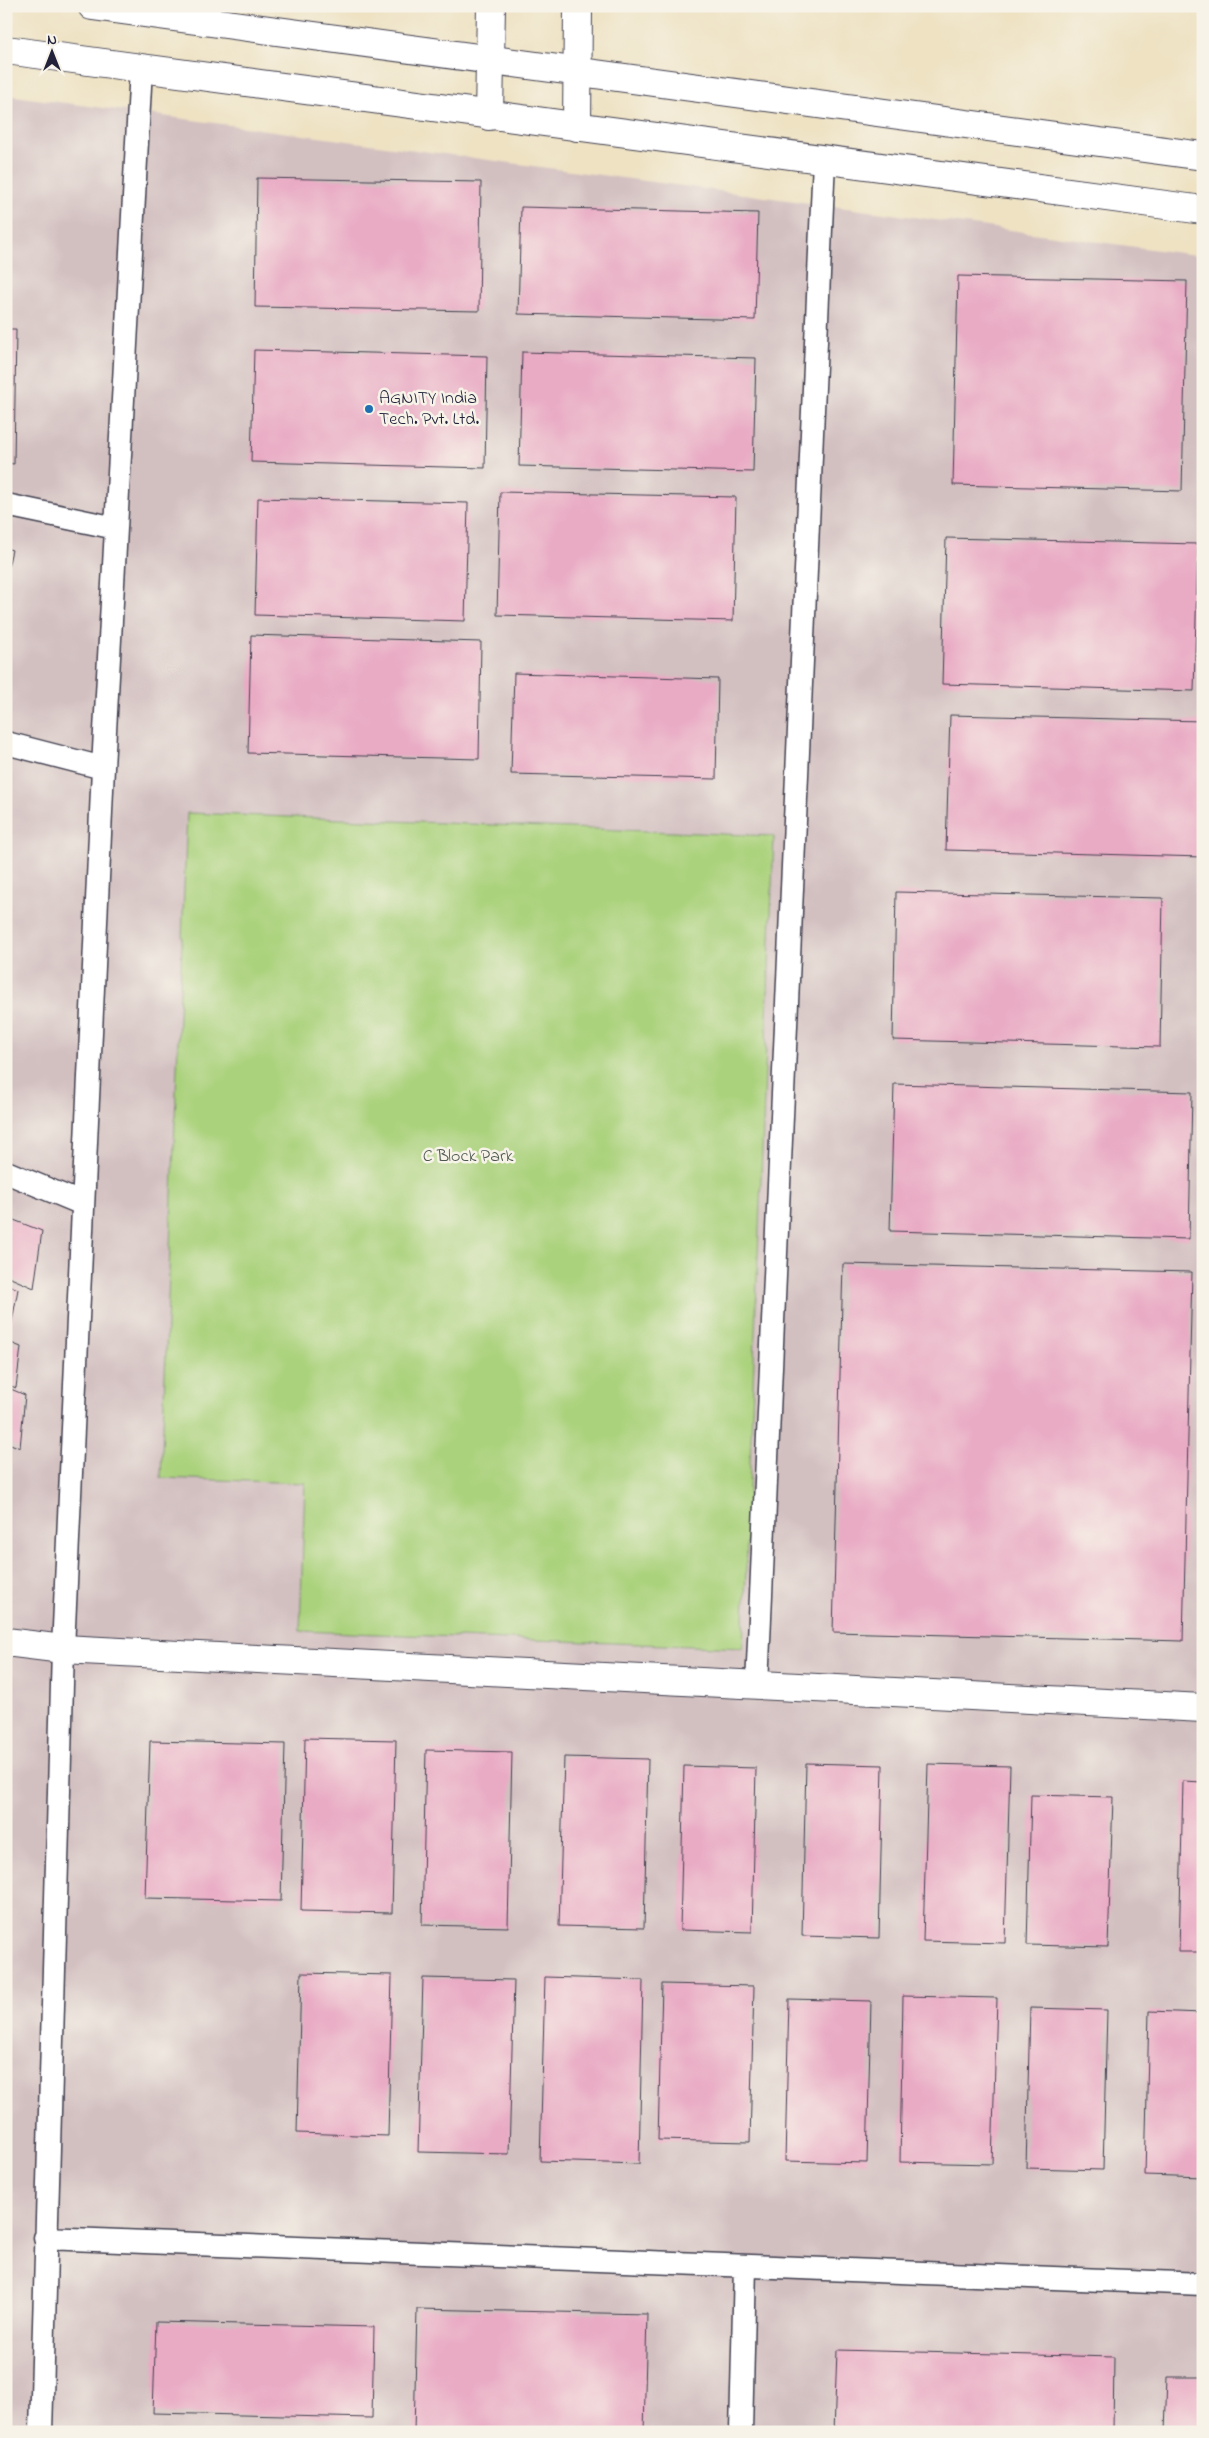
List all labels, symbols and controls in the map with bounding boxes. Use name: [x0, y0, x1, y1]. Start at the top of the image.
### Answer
north arrow: [28, 28, 78, 78]
text: N: [47, 30, 57, 51]
place label: AGNITY India Tech. Pvt. Ltd.: [379, 386, 479, 433]
marker: AGNITY India Tech. Pvt. Ltd.: [363, 403, 375, 415]
park label: C Block Park: [423, 1144, 513, 1170]

